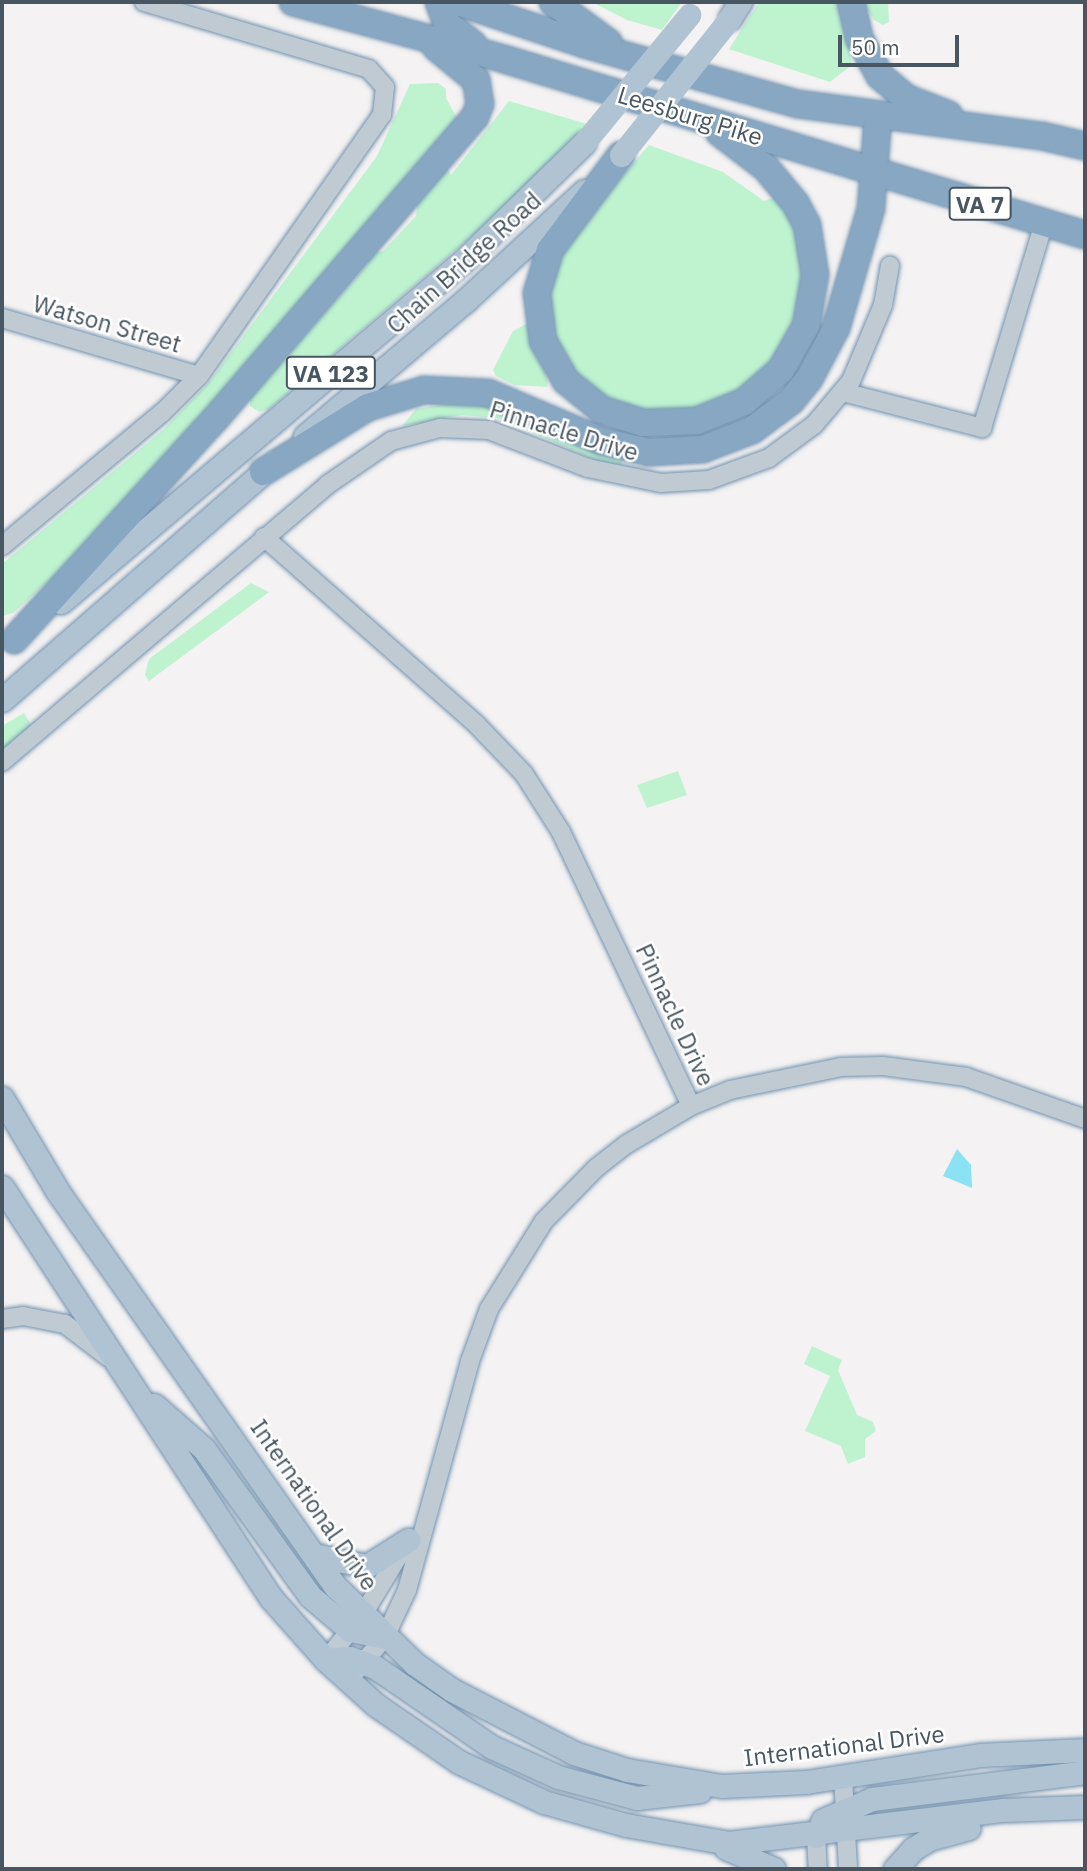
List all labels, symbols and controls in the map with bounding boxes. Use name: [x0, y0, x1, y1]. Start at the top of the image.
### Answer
scale bar: [842, 21, 963, 65]
text: 50 m: [851, 33, 900, 61]
street label: Leesburg Pike: [614, 80, 766, 152]
road number: VA 7: [948, 184, 1012, 224]
street label: Chain Bridge Road: [381, 186, 547, 340]
street label: Watson Street: [30, 289, 184, 359]
road number: VA 123: [286, 354, 376, 392]
street label: Pinnacle Drive: [486, 395, 642, 467]
street label: Pinnacle Drive: [629, 939, 721, 1091]
street label: International Drive: [244, 1414, 384, 1596]
street label: International Drive: [742, 1719, 946, 1773]

